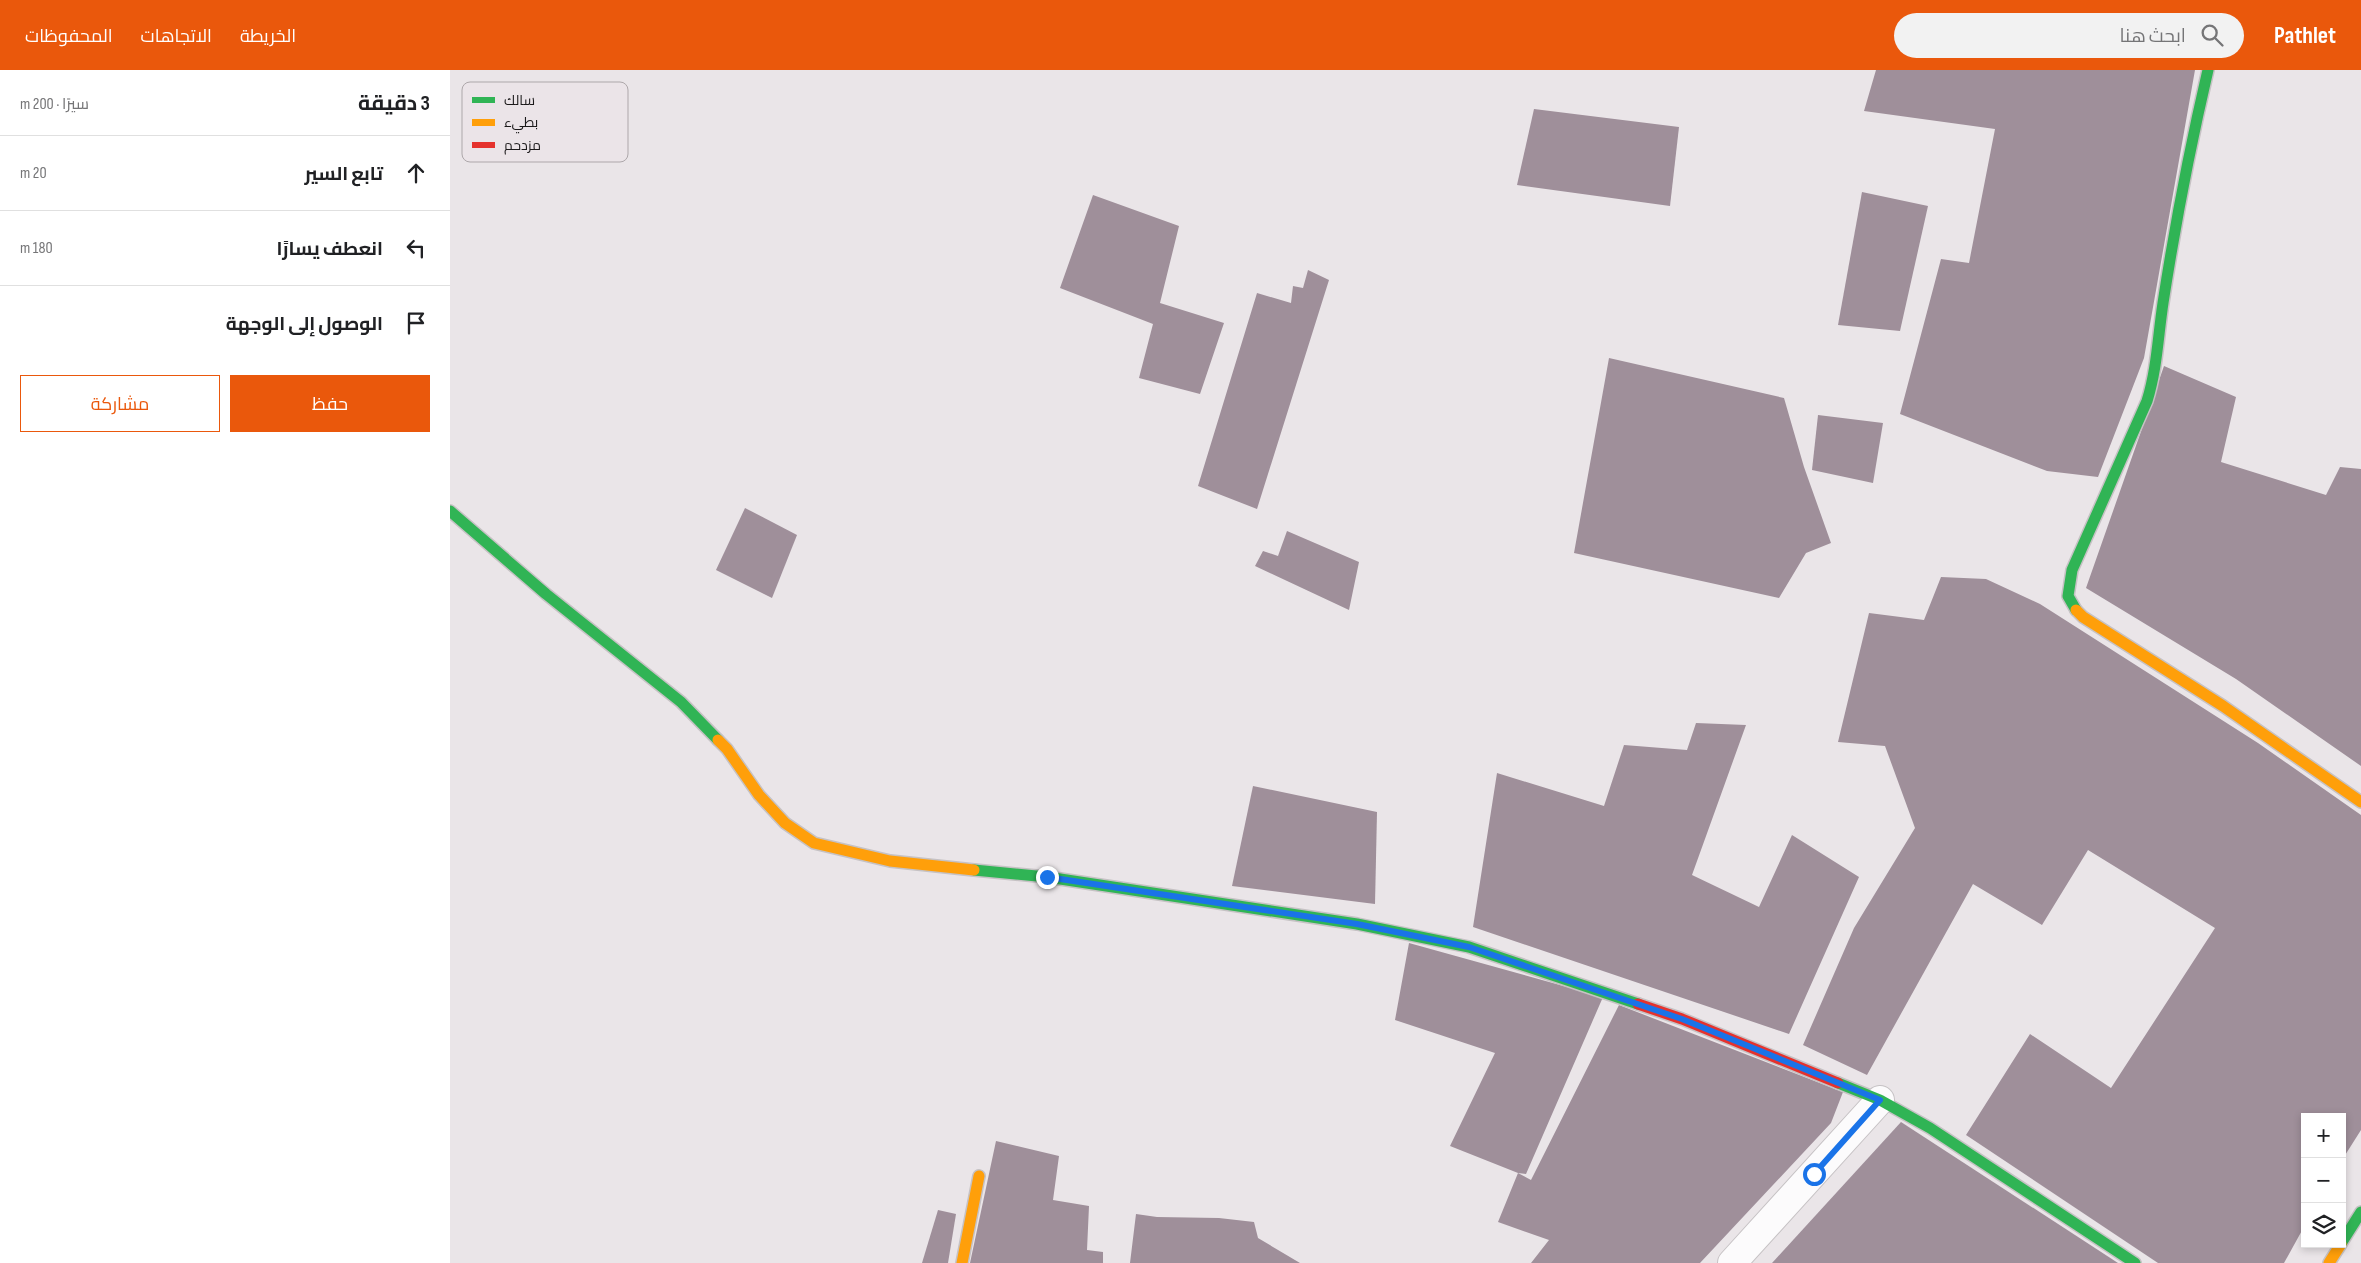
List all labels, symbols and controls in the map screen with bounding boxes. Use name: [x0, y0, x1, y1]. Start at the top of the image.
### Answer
search box: [1894, 13, 2244, 58]
icon: search: [2198, 21, 2226, 49]
text: Pathlet: [2274, 21, 2336, 50]
text: ابحث هنا: [2119, 25, 2186, 48]
text: المحفوظات: [25, 26, 113, 47]
text: الاتجاهات: [141, 26, 212, 47]
text: الخريطة: [240, 26, 296, 47]
legend: [462, 82, 628, 162]
text: 3 دقيقة: [358, 91, 430, 116]
text: سالك: [504, 92, 535, 109]
text: سيرًا · 200 m: [20, 95, 89, 114]
text: بطيء: [504, 114, 538, 134]
text: مزدحم: [504, 137, 541, 155]
icon: ahead: [402, 159, 430, 187]
text: تابع السير: [304, 163, 383, 186]
text: 20 m: [20, 164, 47, 183]
icon: left: [402, 234, 430, 262]
text: انعطف يسارًا: [276, 238, 383, 261]
text: 180 m: [20, 239, 53, 258]
icon: arrive: [402, 309, 430, 337]
text: الوصول إلى الوجهة: [226, 313, 383, 336]
button: مشاركة: [20, 375, 220, 432]
button: حفظ: [230, 375, 430, 432]
route end: [1036, 866, 1059, 889]
map controls: [2301, 1113, 2346, 1248]
button: +: [2301, 1113, 2346, 1158]
button: −: [2301, 1158, 2346, 1203]
route start: [1803, 1163, 1826, 1186]
button: layers: [2301, 1203, 2346, 1248]

